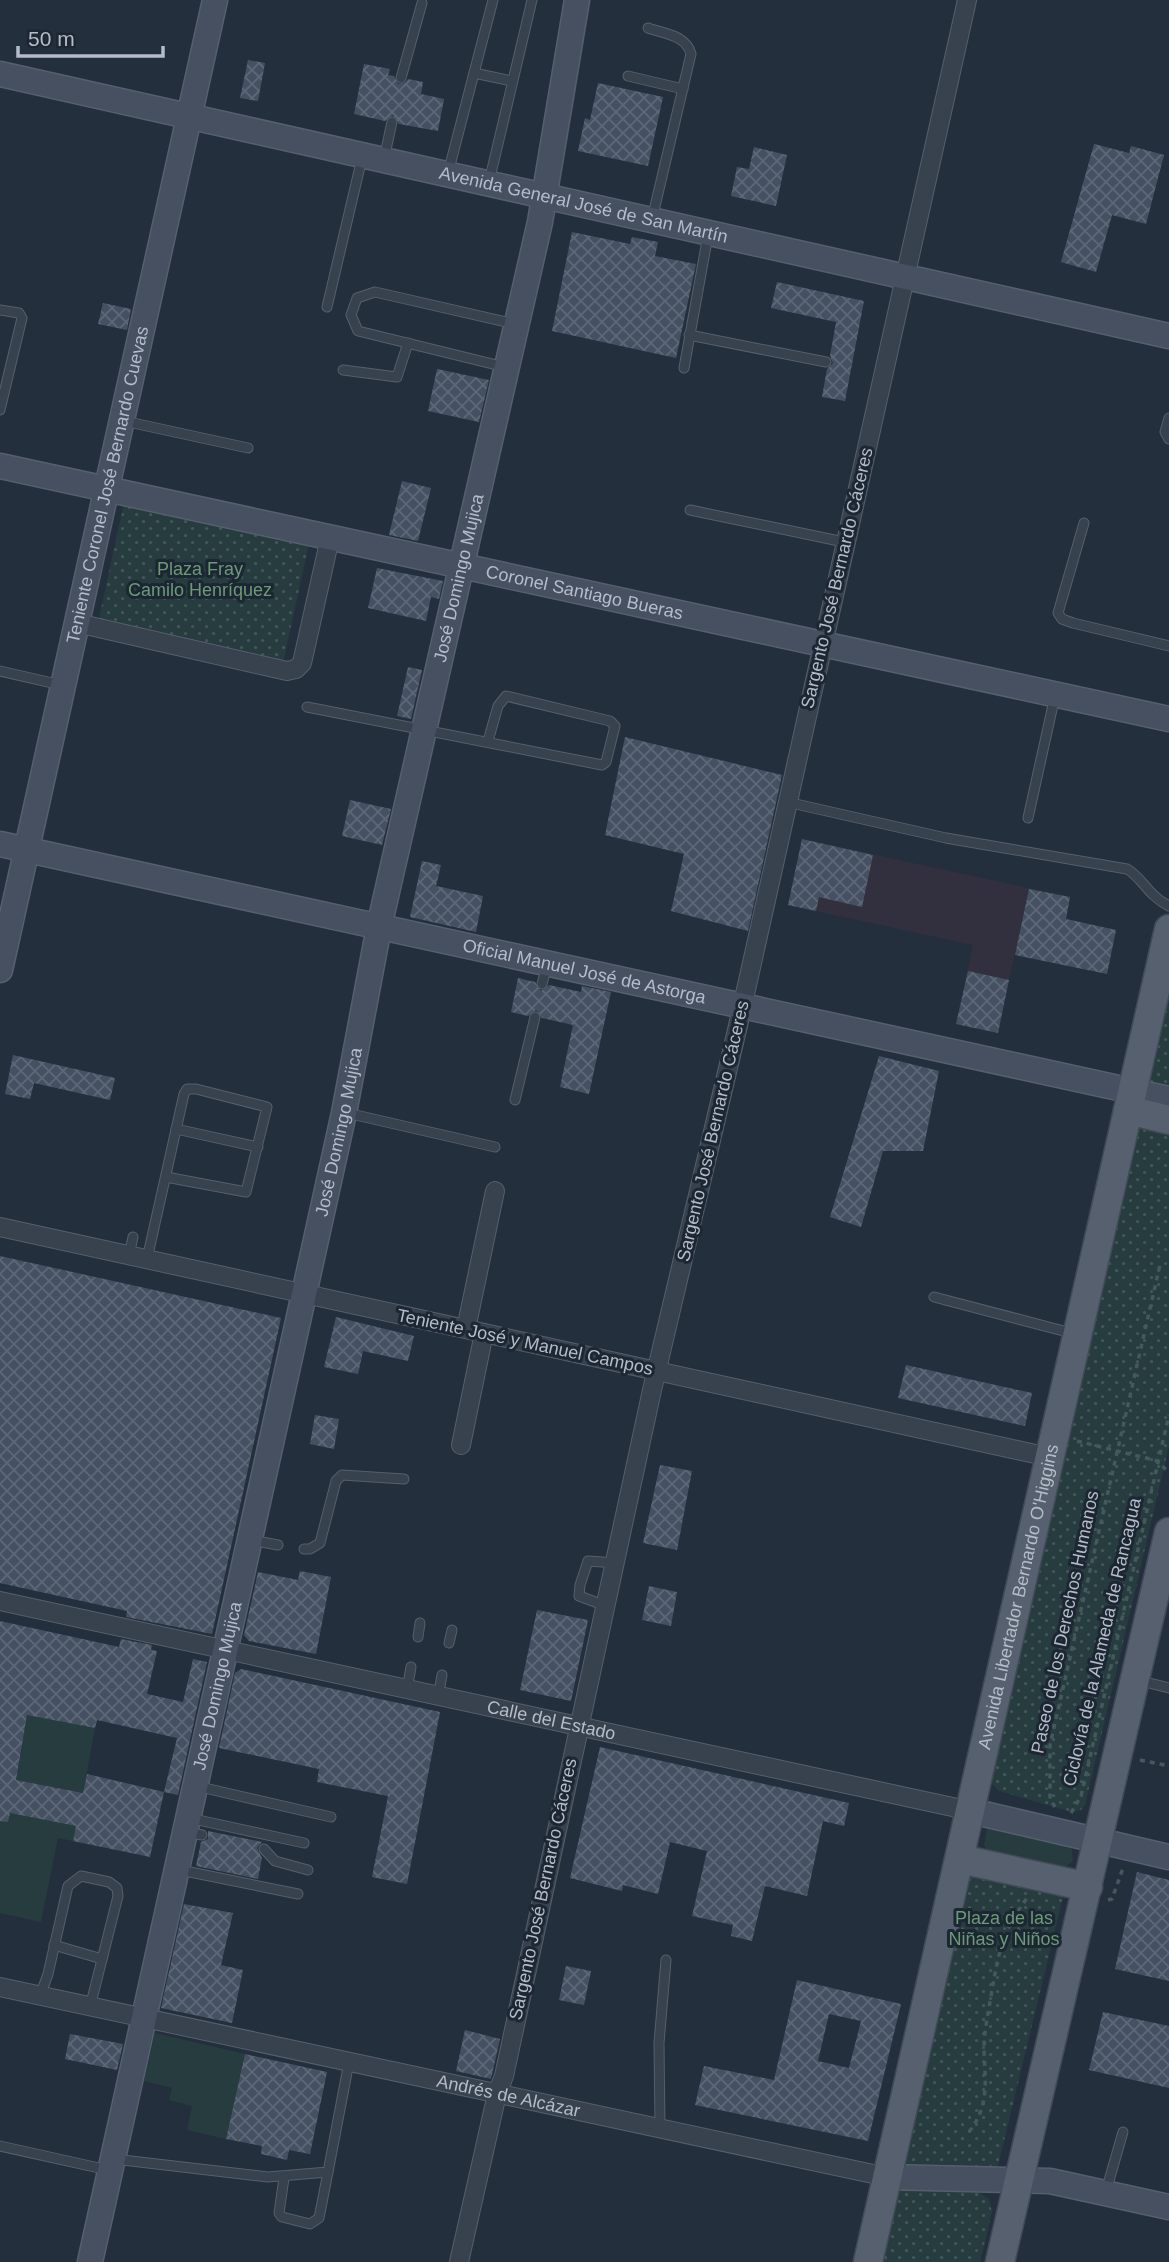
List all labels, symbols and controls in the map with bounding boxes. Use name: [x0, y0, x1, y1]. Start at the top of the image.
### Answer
scale bar: [18, 14, 163, 58]
text: 50 m: [28, 27, 75, 50]
street label: Avenida General José de San Martín: [437, 163, 730, 247]
street label: Teniente Coronel José Bernardo Cuevas: [63, 324, 152, 645]
street label: Sargento José Bernardo Cáceres: [797, 446, 877, 710]
street label: José Domingo Mujica: [430, 491, 488, 664]
park label: Plaza Fray Camilo Henríquez: [128, 559, 272, 600]
street label: Coronel Santiago Bueras: [484, 561, 685, 624]
street label: Oficial Manuel José de Astorga: [461, 935, 709, 1008]
street label: Sargento José Bernardo Cáceres: [673, 999, 753, 1263]
street label: José Domingo Mujica: [311, 1045, 366, 1218]
street label: Teniente José y Manuel Campos: [395, 1305, 655, 1379]
street label: Avenida Libertador Bernardo O'Higgins: [974, 1442, 1062, 1751]
street label: Paseo de los Derechos Humanos: [1027, 1489, 1103, 1755]
street label: Ciclovía de la Alameda de Rancagua: [1059, 1495, 1145, 1788]
street label: José Domingo Mujica: [189, 1599, 246, 1772]
street label: Calle del Estado: [485, 1697, 617, 1744]
street label: Sargento José Bernardo Cáceres: [505, 1756, 581, 2022]
park label: Plaza de las Niñas y Niños: [948, 1908, 1060, 1949]
street label: Andrés de Alcázar: [435, 2071, 582, 2121]

